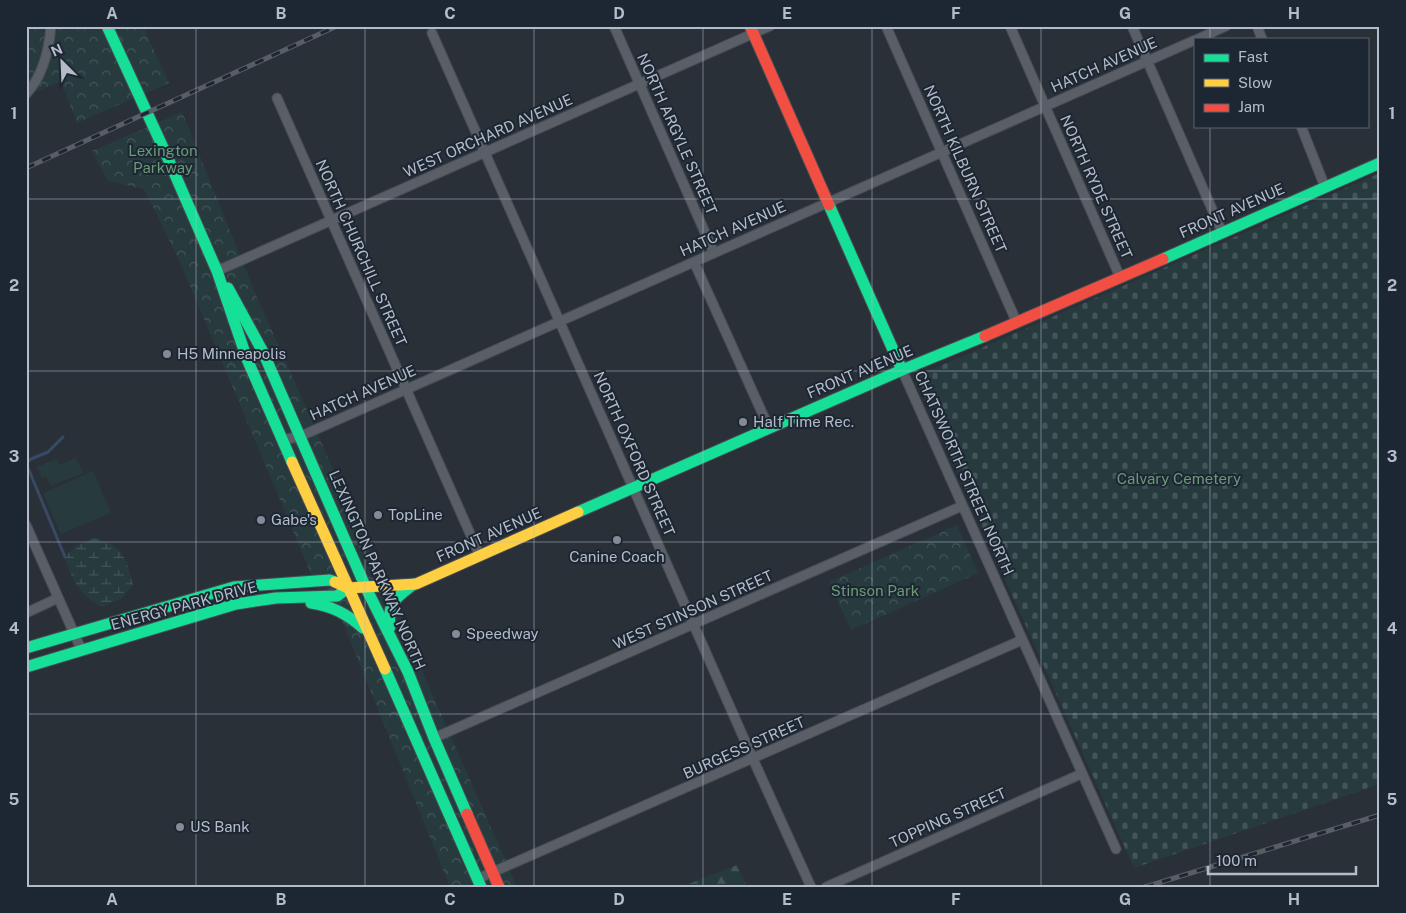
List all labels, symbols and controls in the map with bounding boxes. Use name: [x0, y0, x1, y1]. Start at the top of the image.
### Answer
text: A: [106, 4, 118, 23]
text: B: [276, 4, 287, 23]
text: C: [444, 4, 456, 23]
text: D: [613, 4, 625, 23]
text: E: [782, 4, 792, 23]
text: F: [951, 4, 961, 23]
text: G: [1119, 4, 1131, 23]
text: H: [1288, 4, 1300, 23]
street label: HATCH AVENUE: [1048, 33, 1160, 96]
north arrow: [38, 38, 88, 88]
legend: [1194, 38, 1368, 128]
text: N: [48, 41, 65, 60]
text: Fast: [1238, 48, 1268, 65]
street label: NORTH ARGYLE STREET: [634, 50, 721, 217]
text: Slow: [1238, 74, 1273, 91]
street label: NORTH KILBURN STREET: [921, 82, 1010, 255]
street label: WEST ORCHARD AVENUE: [401, 91, 575, 181]
text: Jam: [1238, 98, 1265, 115]
text: 1: [11, 104, 17, 123]
text: 1: [1389, 104, 1395, 123]
street label: NORTH RYDE STREET: [1057, 112, 1136, 261]
park label: Lexington Parkway: [128, 142, 198, 176]
street label: NORTH CHURCHILL STREET: [313, 157, 410, 349]
street label: FRONT AVENUE: [1177, 180, 1287, 241]
street label: HATCH AVENUE: [677, 197, 789, 260]
text: 2: [9, 276, 19, 295]
text: 2: [1387, 276, 1397, 295]
street label: FRONT AVENUE: [804, 342, 915, 401]
place label: H5 Minneapolis: [177, 345, 286, 362]
marker: H5 Minneapolis: [161, 348, 173, 360]
street label: HATCH AVENUE: [307, 361, 419, 424]
street label: CHATSWORTH STREET NORTH: [912, 368, 1017, 578]
street label: NORTH OXFORD STREET: [590, 369, 679, 539]
place label: Half Time Rec.: [753, 413, 854, 430]
marker: Half Time Rec.: [737, 416, 749, 428]
text: 3: [9, 447, 19, 466]
text: 3: [1387, 447, 1397, 466]
street label: LEXINGTON PARKWAY NORTH: [326, 467, 429, 672]
park label: Calvary Cemetery: [1117, 470, 1241, 487]
street label: FRONT AVENUE: [434, 504, 544, 565]
place label: TopLine: [388, 506, 443, 523]
marker: TopLine: [372, 509, 384, 521]
place label: Gabe's: [271, 511, 317, 528]
marker: Gabe's: [255, 514, 267, 526]
marker: Canine Coach: [611, 534, 623, 546]
place label: Canine Coach: [569, 548, 665, 565]
street label: WEST STINSON STREET: [610, 567, 775, 652]
street label: ENERGY PARK DRIVE: [109, 578, 259, 633]
park label: Stinson Park: [831, 582, 919, 599]
text: 4: [9, 619, 20, 638]
text: 4: [1387, 619, 1398, 638]
place label: Speedway: [466, 625, 539, 642]
marker: Speedway: [450, 628, 462, 640]
street label: BURGESS STREET: [680, 713, 807, 782]
street label: TOPPING STREET: [887, 784, 1009, 851]
text: 5: [9, 790, 20, 809]
text: 5: [1387, 790, 1398, 809]
place label: US Bank: [190, 818, 250, 835]
marker: US Bank: [174, 821, 186, 833]
scale bar: [1208, 843, 1356, 875]
text: 100 m: [1216, 852, 1257, 869]
text: A: [106, 890, 118, 909]
text: B: [276, 890, 287, 909]
text: C: [444, 890, 456, 909]
text: D: [613, 890, 625, 909]
text: E: [782, 890, 792, 909]
text: F: [951, 890, 961, 909]
text: G: [1119, 890, 1131, 909]
text: H: [1288, 890, 1300, 909]

